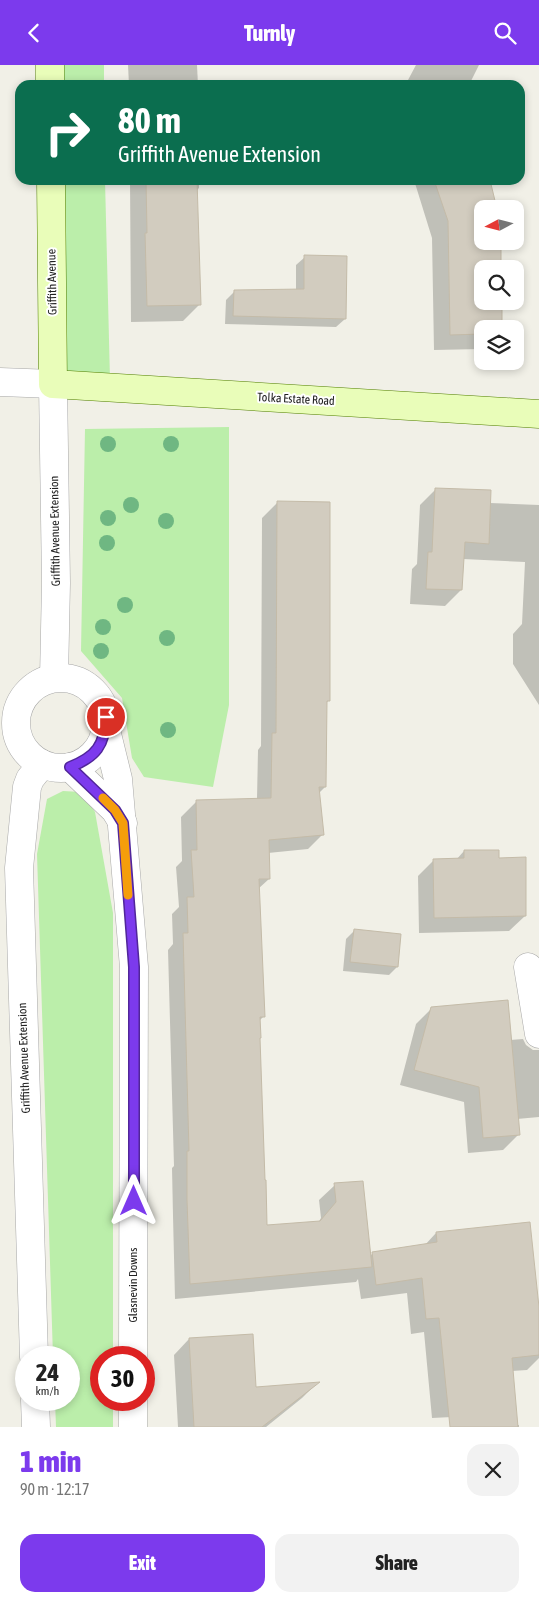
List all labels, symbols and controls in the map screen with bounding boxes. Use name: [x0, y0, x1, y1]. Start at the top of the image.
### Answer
icon: back: [20, 19, 48, 47]
icon: search: [491, 19, 519, 47]
text: Turnly: [244, 20, 295, 46]
icon: right: [35, 100, 100, 165]
text: 80 m: [118, 100, 181, 140]
text: Griffith Avenue Extension: [118, 141, 321, 167]
north arrow: [474, 200, 524, 250]
map controls: [474, 200, 524, 370]
street label: Griffith Avenue: [44, 249, 60, 315]
button: search: [474, 260, 524, 310]
button: layers: [474, 320, 524, 370]
street label: Tolka Estate Road: [257, 390, 335, 408]
street label: Griffith Avenue Extension: [47, 476, 63, 586]
pin: [85, 696, 127, 738]
icon: arrive: [92, 703, 120, 731]
street label: Griffith Avenue Extension: [15, 1002, 33, 1114]
position arrow: [107, 1174, 159, 1226]
street label: Glasnevin Downs: [126, 1247, 140, 1323]
speed limit sign: 30: [90, 1346, 155, 1411]
text: 24: [36, 1358, 59, 1386]
text: km/h: [36, 1384, 59, 1398]
text: 1 min: [20, 1444, 81, 1478]
button: close: [467, 1444, 519, 1496]
text: 90 m · 12:17: [20, 1480, 90, 1498]
button: Exit: [20, 1534, 265, 1592]
button: Share: [275, 1534, 519, 1592]

